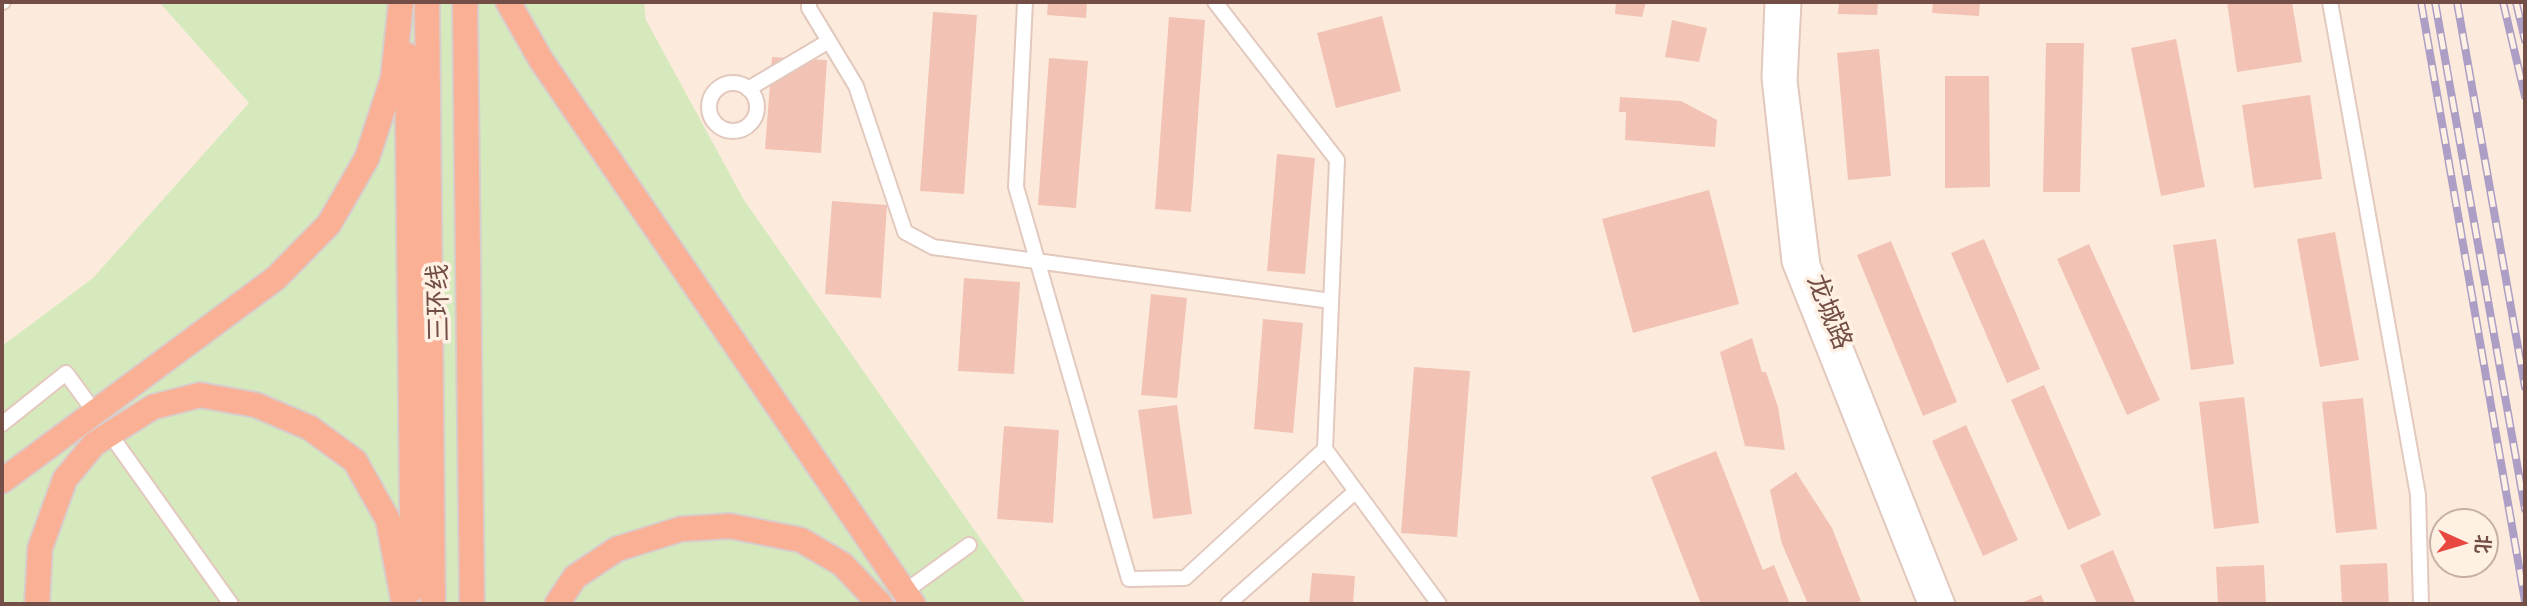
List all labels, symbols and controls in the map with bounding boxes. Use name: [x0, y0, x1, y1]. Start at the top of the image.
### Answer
street label: 三环线: [423, 264, 455, 342]
street label: 龙城路: [1800, 270, 1858, 354]
north arrow: [2429, 508, 2499, 578]
text: 北: [2470, 534, 2496, 555]

